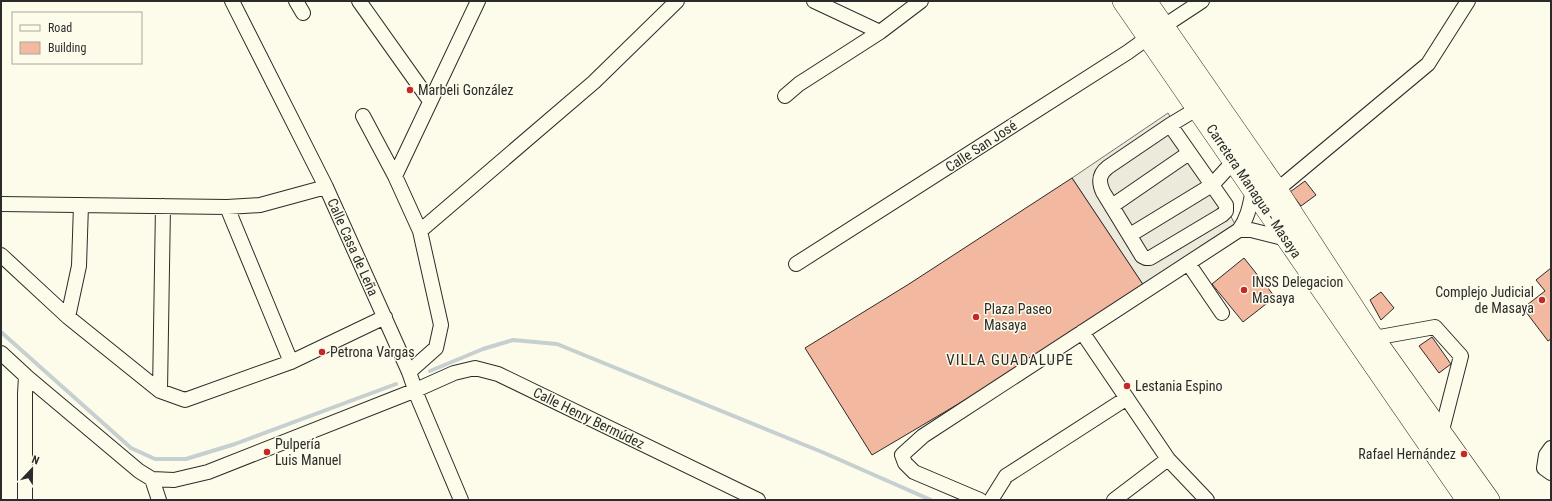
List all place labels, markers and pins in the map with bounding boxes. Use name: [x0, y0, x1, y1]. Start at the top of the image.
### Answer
place label: Marbeli González: [418, 82, 514, 98]
marker: Marbeli González: [405, 85, 415, 95]
place label: INSS Delegacion Masaya: [1252, 274, 1343, 306]
place label: Complejo Judicial de Masaya: [1435, 284, 1534, 316]
marker: INSS Delegacion Masaya: [1239, 285, 1249, 295]
marker: Complejo Judicial de Masaya: [1537, 295, 1547, 305]
place label: Plaza Paseo Masaya: [984, 301, 1052, 333]
marker: Plaza Paseo Masaya: [971, 312, 981, 322]
place label: Petrona Vargas: [330, 344, 415, 360]
marker: Petrona Vargas: [317, 347, 327, 357]
place label: Lestania Espino: [1135, 378, 1223, 394]
marker: Lestania Espino: [1122, 381, 1132, 391]
place label: Pulpería Luis Manuel: [275, 436, 342, 468]
place label: Rafael Hernández: [1358, 446, 1456, 462]
marker: Pulpería Luis Manuel: [262, 447, 272, 457]
marker: Rafael Hernández: [1459, 449, 1469, 459]

